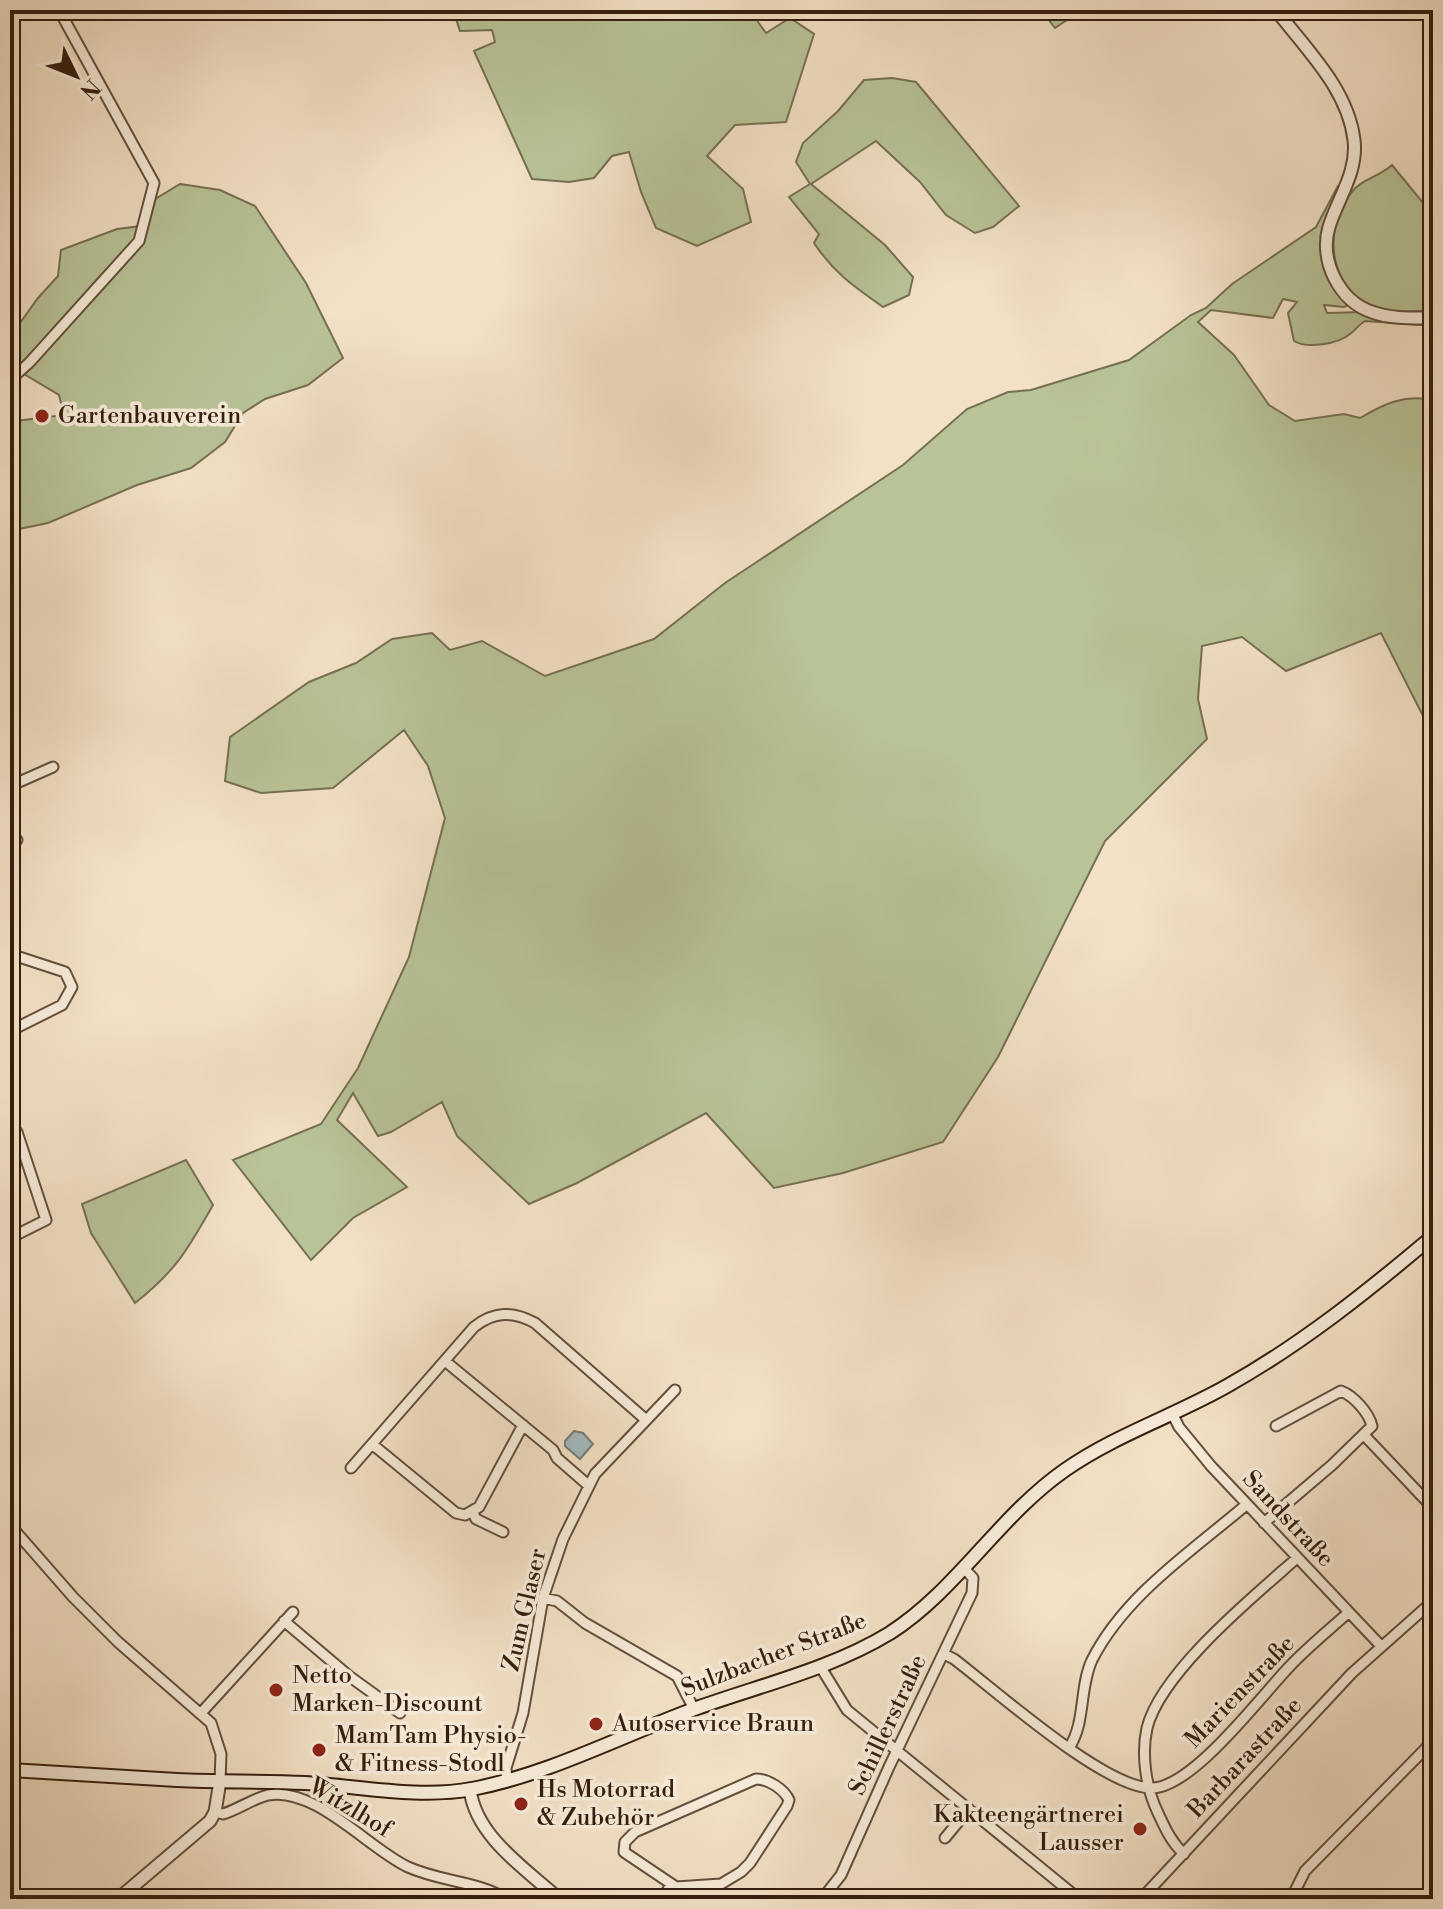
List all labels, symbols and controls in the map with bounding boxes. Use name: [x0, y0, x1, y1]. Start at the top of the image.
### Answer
north arrow: [36, 36, 116, 116]
text: N: [73, 73, 105, 105]
place label: Gartenbauverein: [58, 401, 241, 431]
marker: Gartenbauverein: [33, 407, 51, 425]
street label: Sandstraße: [1236, 1465, 1340, 1573]
street label: Zum Glaser: [496, 1546, 554, 1674]
street label: Sulzbacher Straße: [677, 1606, 871, 1704]
street label: Marienstraße: [1179, 1629, 1301, 1755]
street label: Schillerstraße: [842, 1650, 934, 1800]
place label: Netto Marken-Discount: [292, 1661, 483, 1719]
marker: Netto Marken-Discount: [267, 1681, 285, 1699]
street label: Barbarastraße: [1181, 1691, 1309, 1826]
place label: Autoservice Braun: [611, 1709, 814, 1739]
marker: Autoservice Braun: [587, 1715, 605, 1733]
place label: MamTam Physio- & Fitness-Stodl: [335, 1721, 527, 1779]
marker: MamTam Physio- & Fitness-Stodl: [310, 1741, 328, 1759]
street label: Witzlhof: [302, 1771, 398, 1845]
place label: Hs Motorrad & Zubehör: [537, 1775, 675, 1833]
marker: Hs Motorrad & Zubehör: [512, 1795, 530, 1813]
place label: Kakteengärtnerei Lausser: [933, 1800, 1124, 1858]
marker: Kakteengärtnerei Lausser: [1131, 1820, 1149, 1838]

